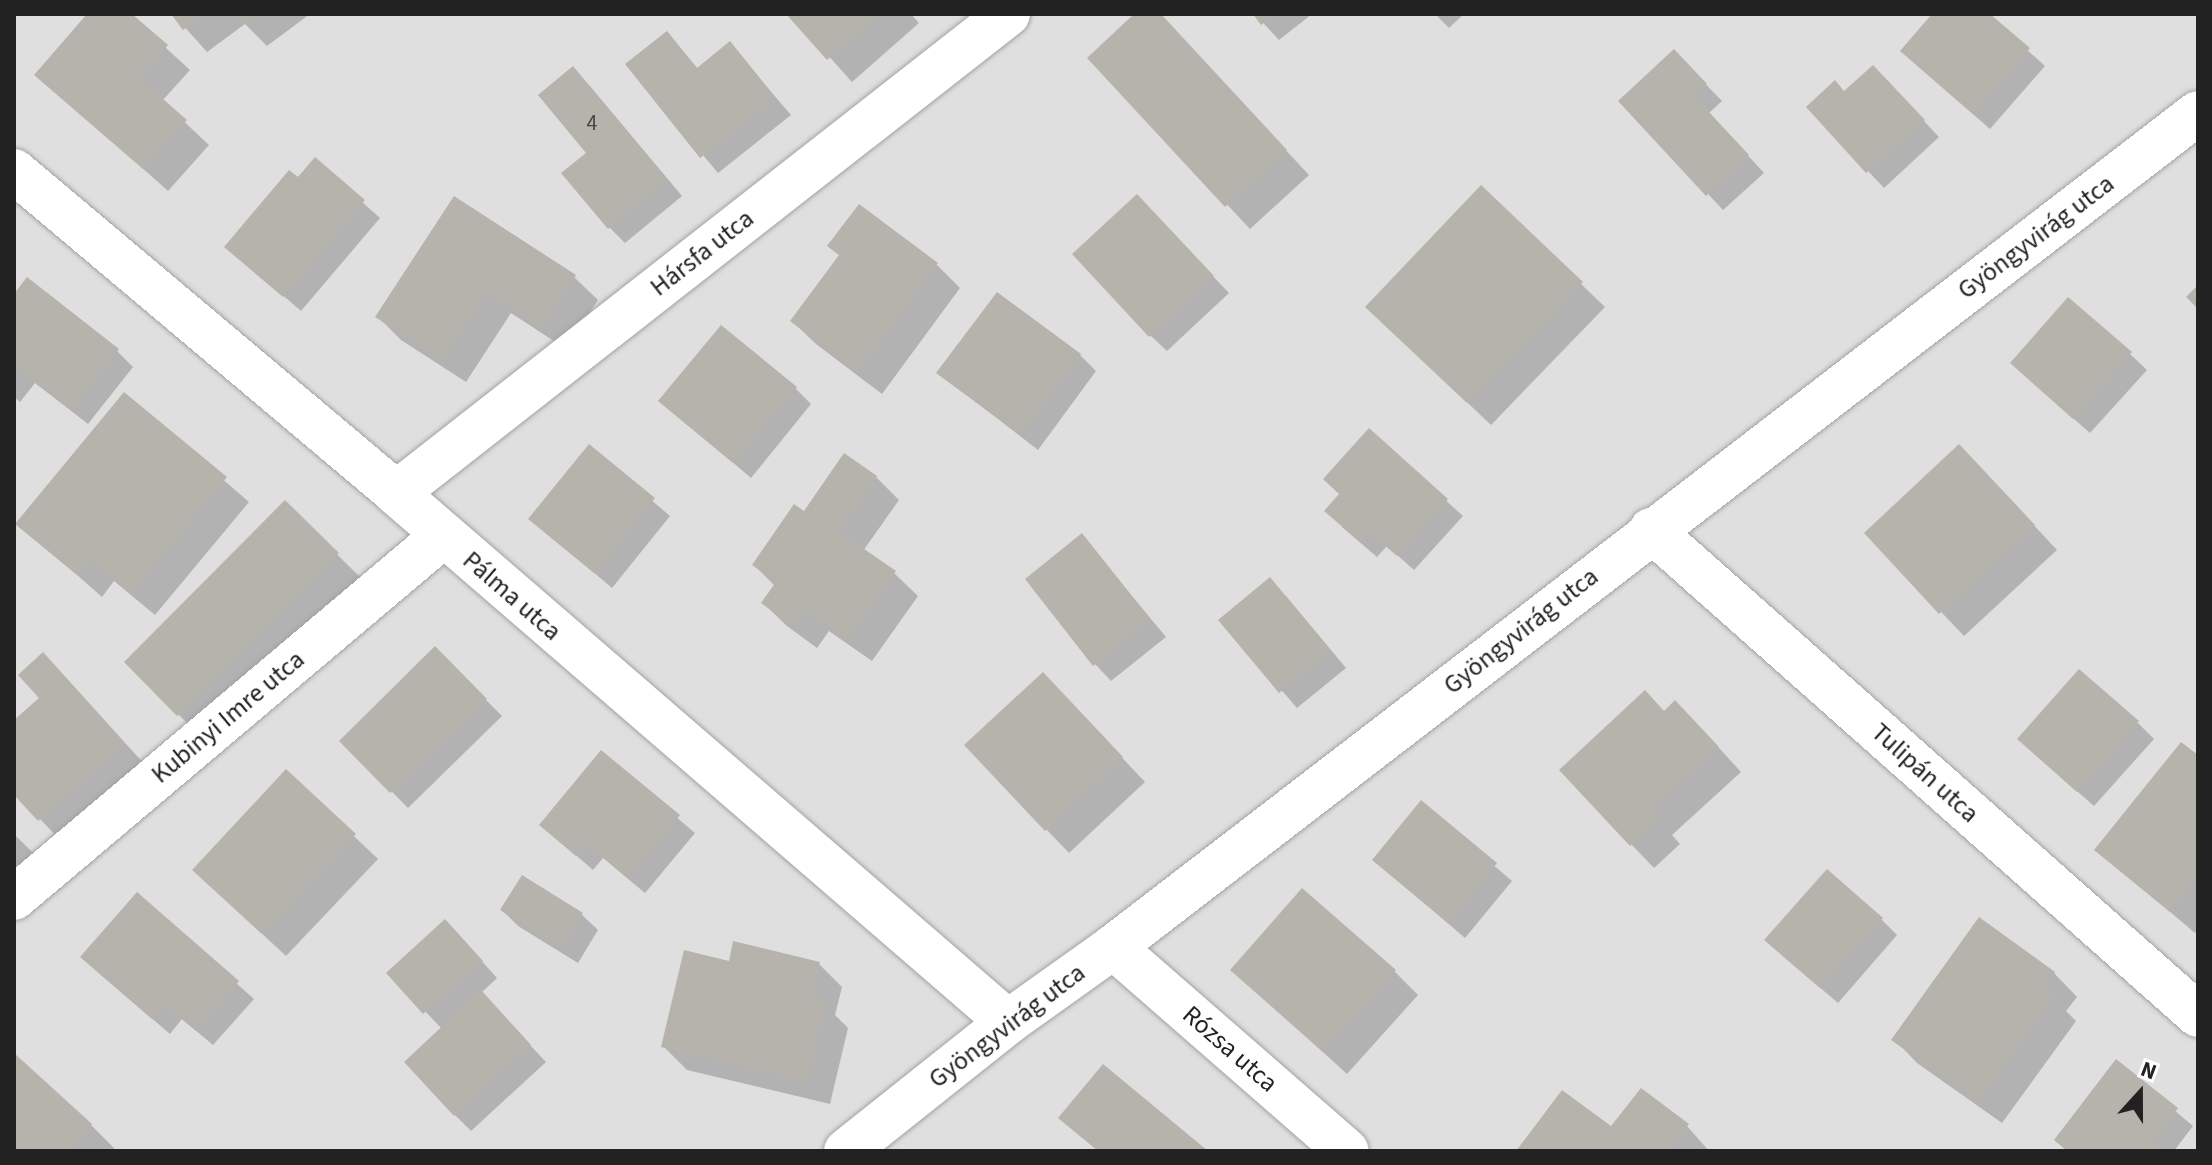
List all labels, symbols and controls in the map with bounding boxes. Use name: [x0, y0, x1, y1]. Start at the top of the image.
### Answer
house number: 4: [587, 111, 597, 137]
street label: Gyöngyvirág utca: [1952, 168, 2120, 306]
street label: Hársfa utca: [644, 203, 760, 303]
street label: Pálma utca: [456, 545, 568, 647]
street label: Gyöngyvirág utca: [1437, 561, 1605, 701]
street label: Kubinyi Imre utca: [145, 644, 311, 790]
street label: Tulipán utca: [1865, 717, 1985, 829]
street label: Gyöngyvirág utca: [923, 957, 1091, 1095]
street label: Rózsa utca: [1176, 999, 1284, 1099]
north arrow: [2100, 1053, 2180, 1133]
text: N: [2136, 1053, 2161, 1088]

